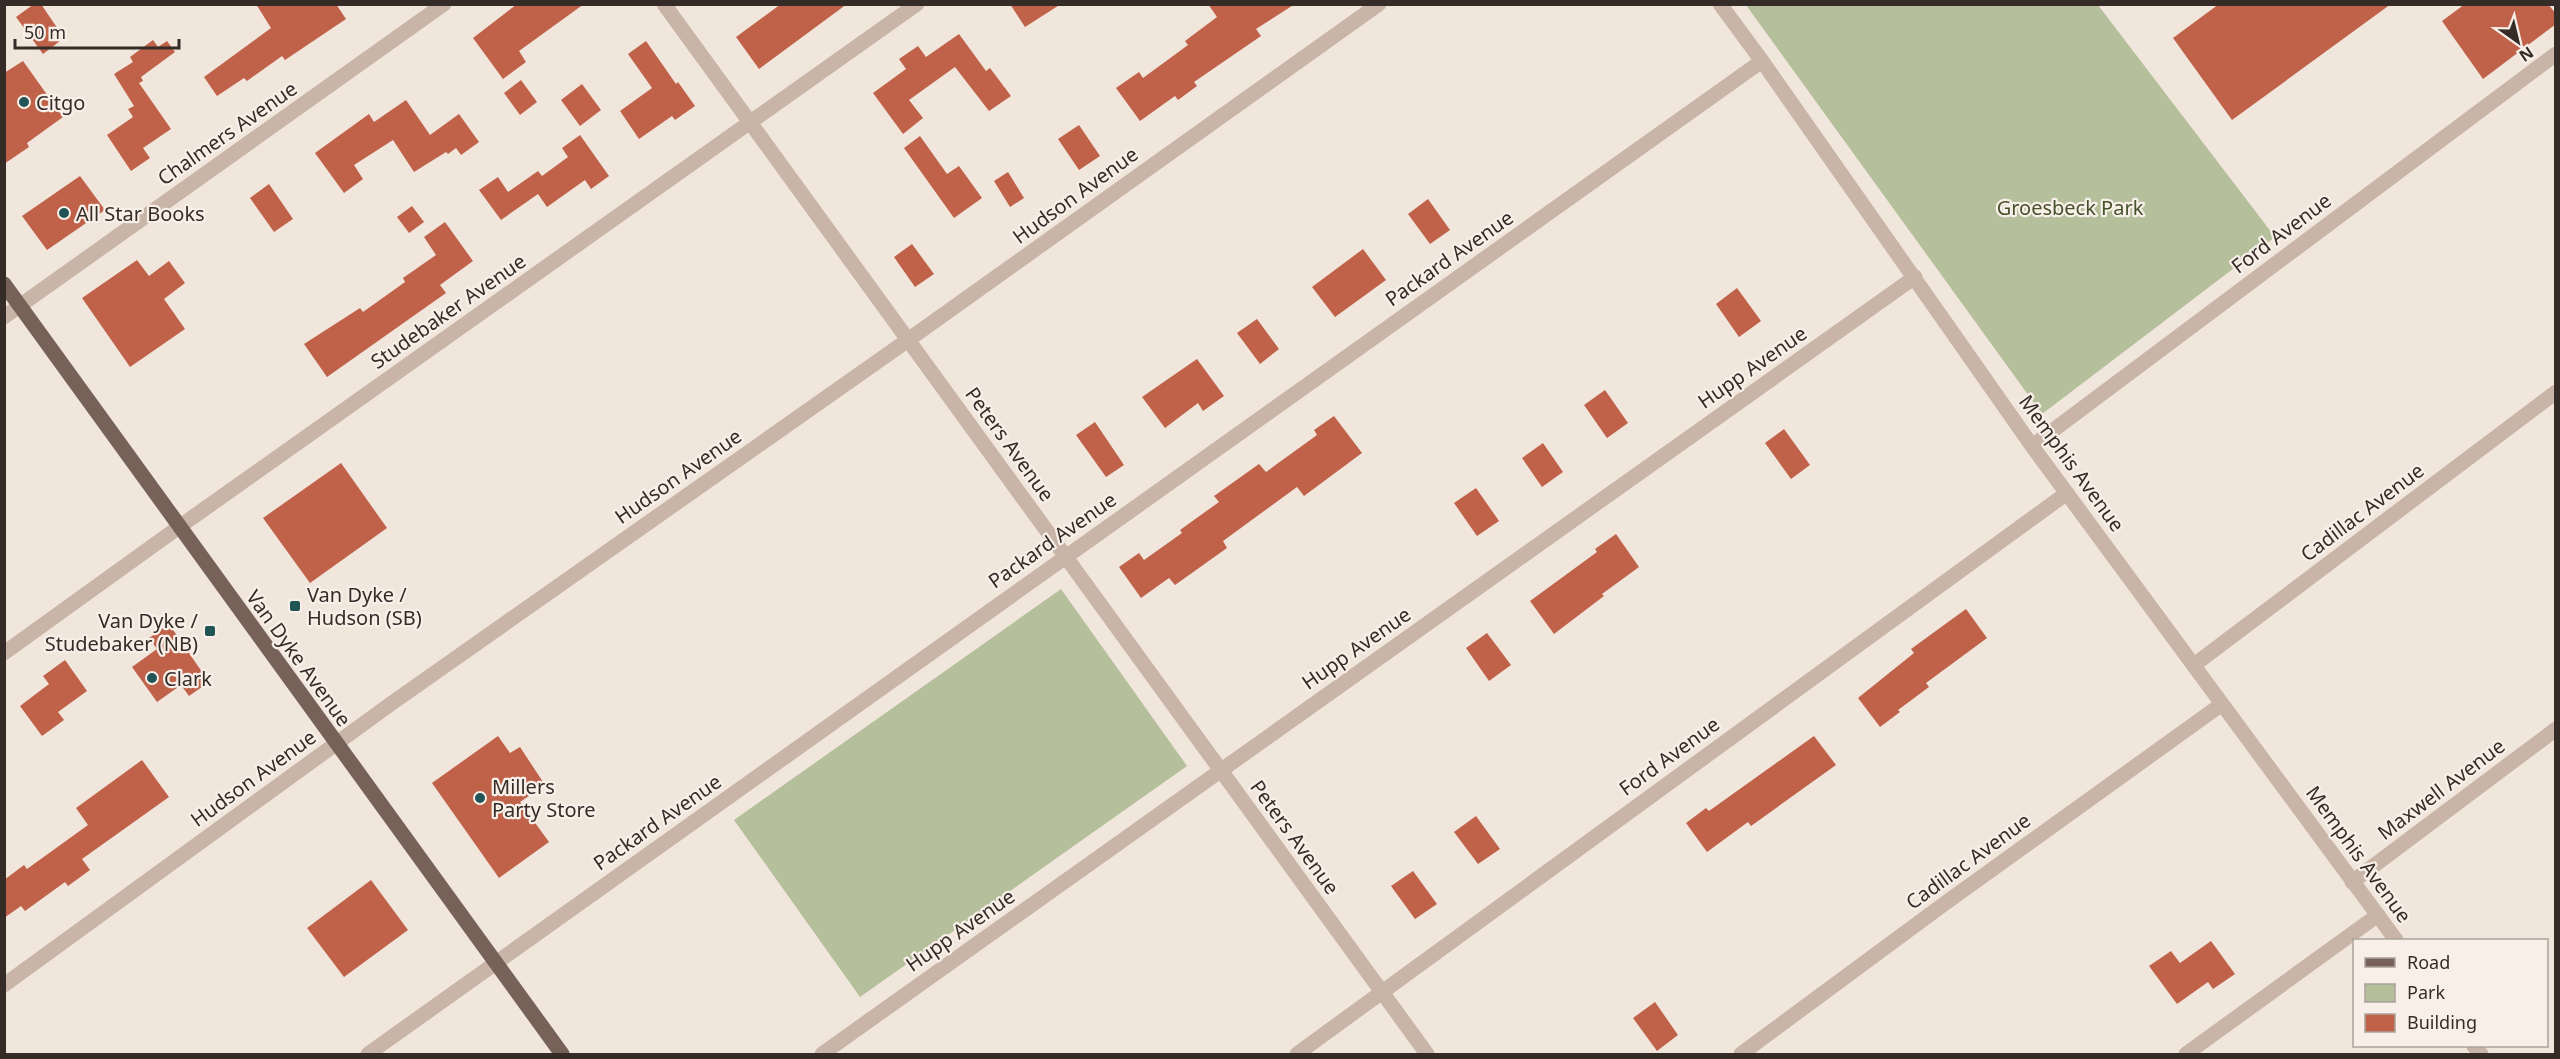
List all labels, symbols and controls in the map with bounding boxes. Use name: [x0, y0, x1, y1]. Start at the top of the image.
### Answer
scale bar: [15, 12, 178, 50]
north arrow: [2488, 12, 2548, 72]
text: 50 m: [24, 20, 66, 44]
text: N: [2515, 42, 2538, 67]
street label: Chalmers Avenue: [152, 75, 302, 191]
place label: Citgo: [36, 89, 85, 116]
marker: Citgo: [17, 95, 31, 109]
street label: Hudson Avenue: [1007, 140, 1143, 250]
street label: Ford Avenue: [2226, 187, 2336, 279]
park label: Groesbeck Park: [1997, 194, 2144, 221]
place label: All Star Books: [76, 200, 205, 227]
street label: Packard Avenue: [1380, 204, 1518, 312]
marker: All Star Books: [57, 206, 71, 220]
street label: Studebaker Avenue: [365, 247, 531, 375]
street label: Hupp Avenue: [1692, 319, 1812, 415]
street label: Peters Avenue: [959, 381, 1061, 507]
street label: Memphis Avenue: [2013, 389, 2131, 537]
street label: Hudson Avenue: [609, 422, 747, 530]
street label: Cadillac Avenue: [2295, 457, 2429, 567]
street label: Packard Avenue: [983, 486, 1121, 594]
place label: Van Dyke / Hudson (SB): [307, 581, 422, 631]
street label: Van Dyke Avenue: [240, 584, 358, 732]
marker: Van Dyke / Hudson (SB): [288, 599, 302, 613]
street label: Hupp Avenue: [1296, 600, 1416, 696]
place label: Van Dyke / Studebaker (NB): [45, 607, 199, 657]
marker: Van Dyke / Studebaker (NB): [203, 624, 217, 638]
place label: Clark: [164, 665, 212, 692]
marker: Clark: [145, 671, 159, 685]
street label: Ford Avenue: [1613, 710, 1725, 802]
street label: Hudson Avenue: [185, 723, 321, 833]
street label: Maxwell Avenue: [2372, 732, 2510, 846]
street label: Packard Avenue: [588, 768, 726, 876]
place label: Millers Party Store: [492, 773, 596, 823]
street label: Peters Avenue: [1244, 774, 1346, 900]
street label: Memphis Avenue: [2300, 780, 2418, 928]
marker: Millers Party Store: [473, 791, 487, 805]
street label: Cadillac Avenue: [1900, 807, 2036, 915]
street label: Hupp Avenue: [900, 882, 1020, 978]
legend: [2353, 939, 2548, 1047]
text: Road: [2407, 950, 2450, 974]
text: Park: [2407, 980, 2445, 1004]
text: Building: [2407, 1010, 2477, 1034]

